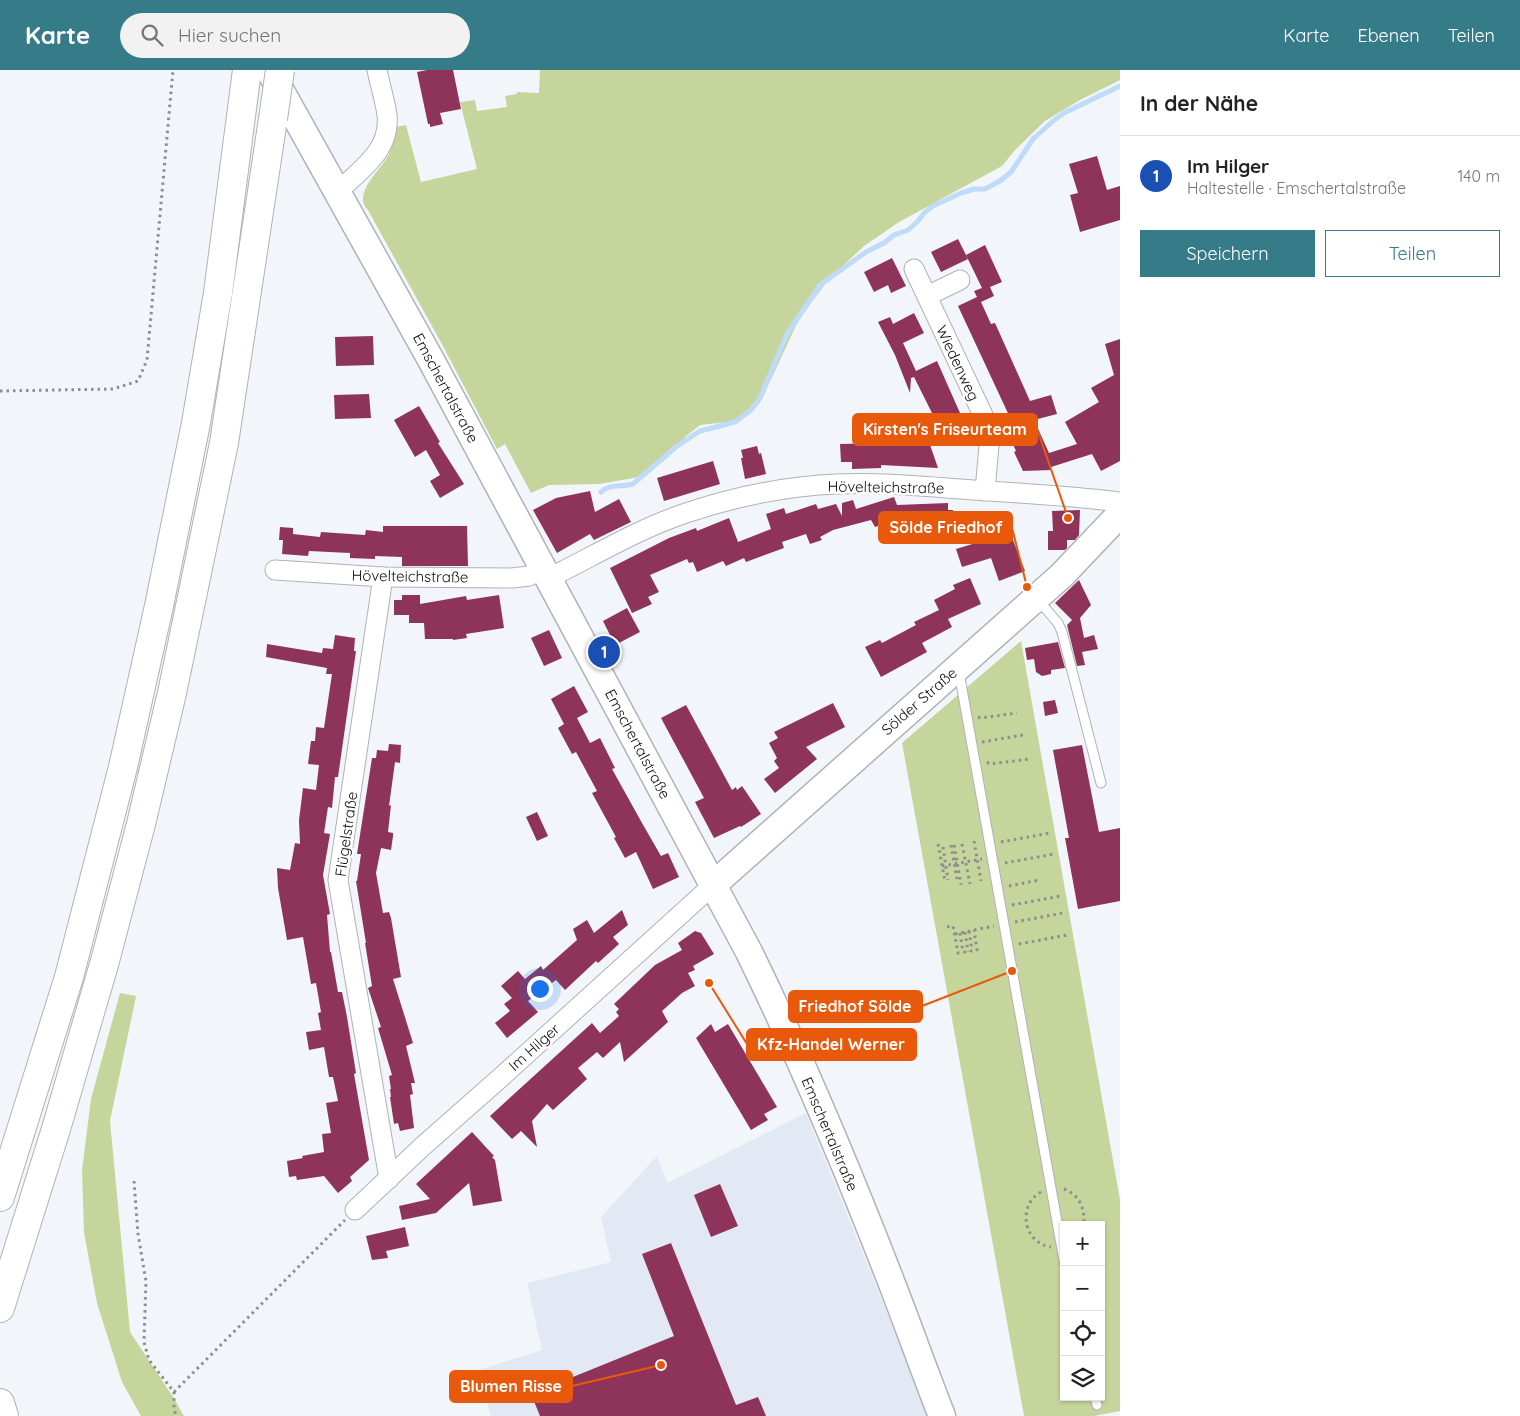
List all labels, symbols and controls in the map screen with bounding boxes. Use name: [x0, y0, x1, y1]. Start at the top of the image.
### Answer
search box: [120, 13, 470, 58]
text: Karte: [25, 20, 90, 50]
icon: search: [138, 21, 166, 49]
text: Hier suchen: [178, 23, 281, 47]
text: Karte: [1283, 24, 1329, 47]
text: Ebenen: [1357, 24, 1420, 47]
text: Teilen: [1448, 24, 1495, 47]
text: In der Nähe: [1140, 90, 1258, 116]
text: Im Hilger: [1187, 154, 1269, 178]
text: 1: [1153, 166, 1159, 186]
text: 140 m: [1457, 166, 1500, 186]
text: Haltestelle · Emschertalstraße: [1187, 178, 1406, 198]
button: Speichern: [1140, 230, 1315, 277]
button: Teilen: [1325, 230, 1500, 277]
street label: Wiedenweg: [932, 322, 984, 404]
street label: Emschertalstraße: [409, 330, 483, 446]
callout: Kirsten's Friseurteam: [853, 414, 1037, 445]
text: Kirsten's Friseurteam: [863, 419, 1027, 439]
street label: Hövelteichstraße: [827, 476, 945, 498]
callout: Sölde Friedhof: [879, 512, 1012, 543]
text: Sölde Friedhof: [889, 517, 1003, 537]
street label: Hövelteichstraße: [351, 565, 469, 587]
pin: 1: [588, 633, 620, 671]
street label: Sölder Straße: [877, 663, 961, 739]
street label: Emschertalstraße: [601, 686, 675, 802]
street label: Flügelstraße: [331, 790, 361, 878]
your location: [527, 976, 553, 1002]
callout: Friedhof Sölde: [789, 991, 922, 1022]
text: Friedhof Sölde: [798, 996, 912, 1016]
street label: Im Hilger: [505, 1019, 564, 1075]
callout: Kfz-Handel Werner: [747, 1029, 916, 1060]
text: Kfz-Handel Werner: [757, 1034, 905, 1054]
street label: Emschertalstraße: [797, 1074, 863, 1194]
map controls: [1060, 1221, 1105, 1401]
button: +: [1060, 1221, 1105, 1266]
button: −: [1060, 1266, 1105, 1311]
button: locate: [1060, 1311, 1105, 1356]
button: layers: [1060, 1356, 1105, 1401]
callout: Blumen Risse: [450, 1371, 572, 1402]
text: Blumen Risse: [460, 1376, 562, 1396]

